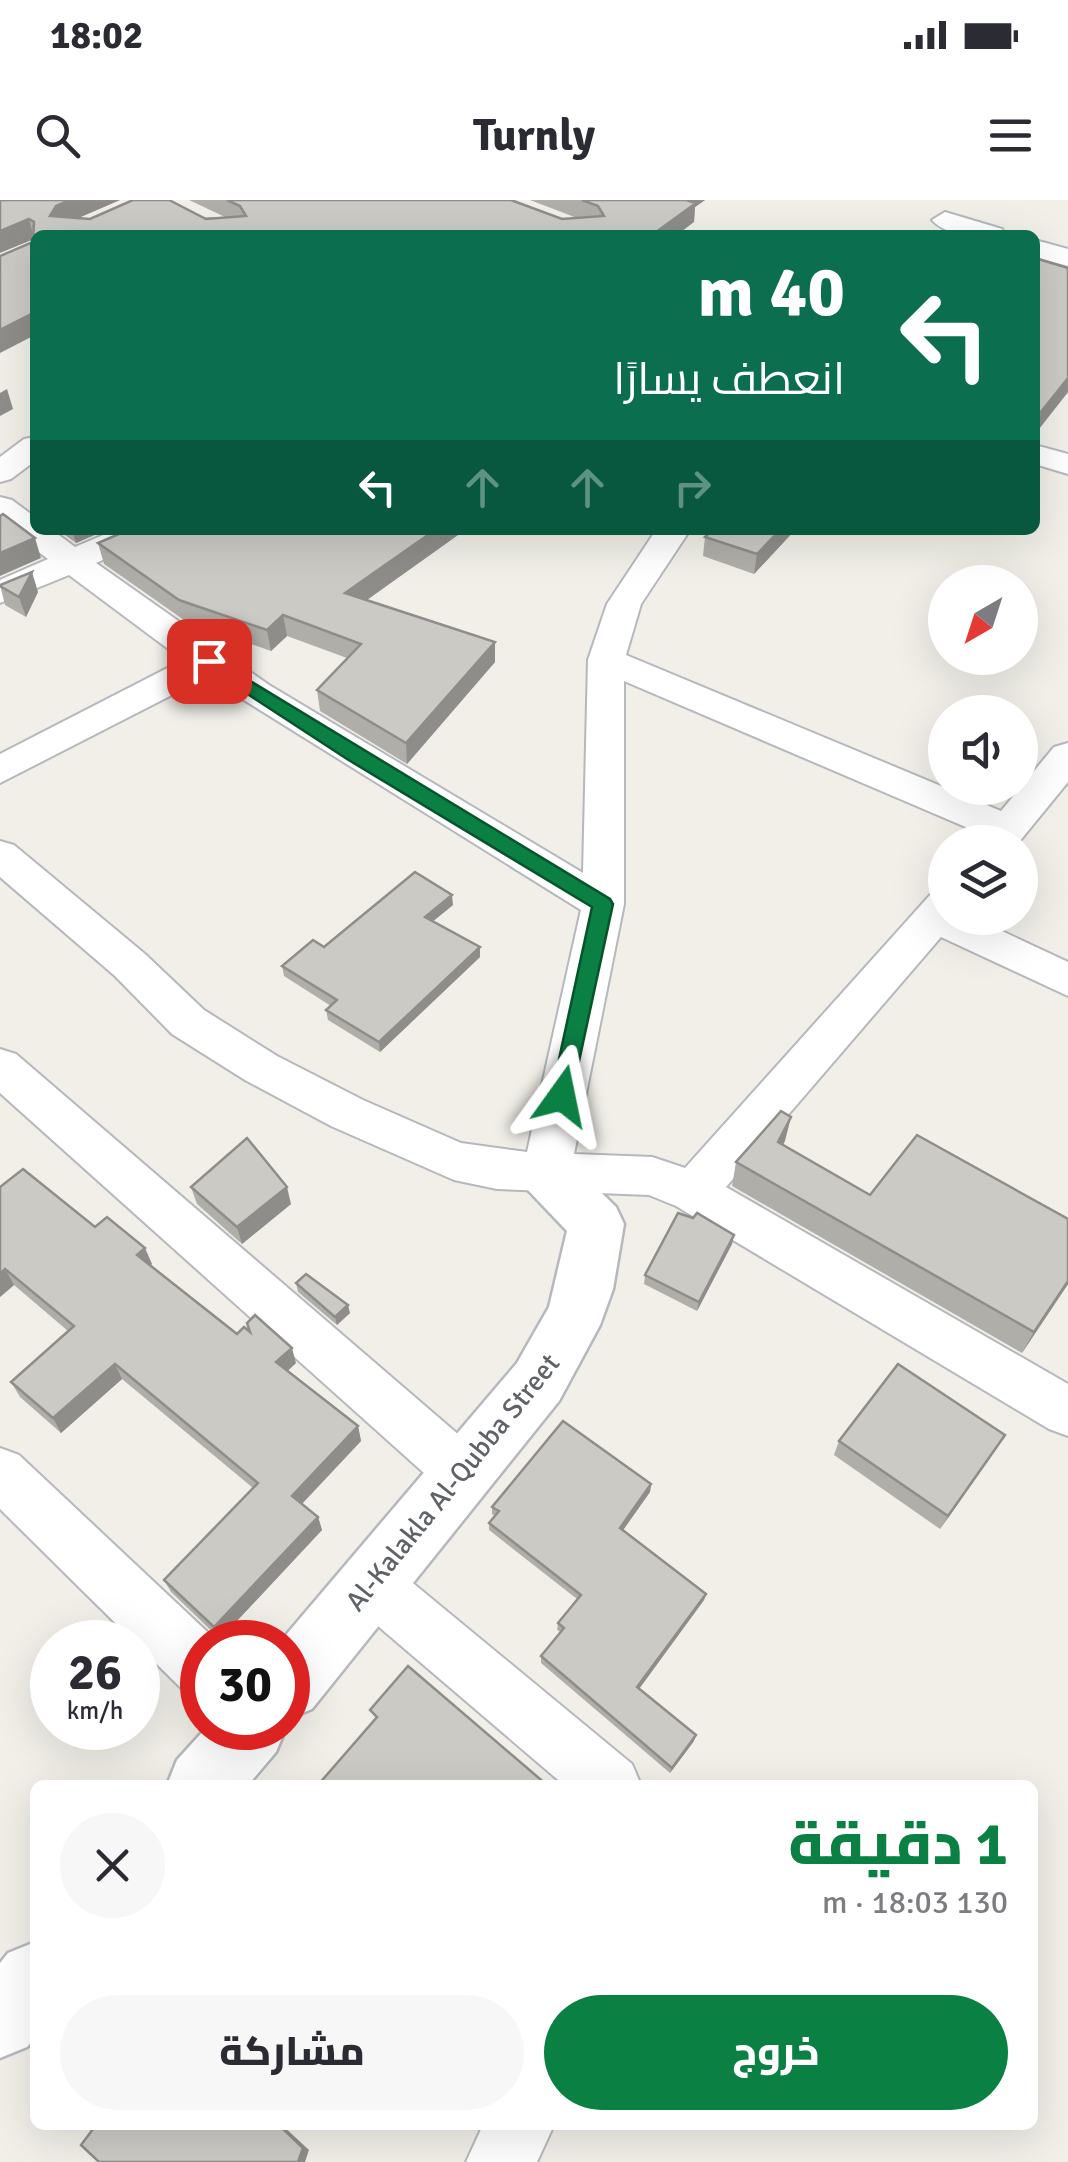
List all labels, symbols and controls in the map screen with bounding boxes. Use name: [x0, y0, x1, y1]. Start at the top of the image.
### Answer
text: 18:02: [50, 12, 143, 59]
icon: search: [30, 108, 85, 163]
text: Turnly: [473, 108, 595, 163]
icon: menu: [983, 108, 1038, 163]
text: 40 m: [697, 249, 845, 335]
icon: left: [880, 270, 1010, 400]
text: انعطف يسارًا: [613, 352, 845, 407]
icon: left: [350, 460, 405, 515]
icon: ahead: [455, 460, 510, 515]
icon: ahead: [560, 460, 615, 515]
icon: right: [665, 460, 720, 515]
north arrow: [928, 565, 1038, 675]
map controls: [928, 565, 1038, 935]
pin: [167, 619, 252, 704]
icon: arrive: [182, 634, 237, 689]
button: sound: [928, 695, 1038, 805]
button: layers: [928, 825, 1038, 935]
position arrow: [510, 1044, 614, 1148]
street label: Al-Kalakla Al-Qubba Street: [339, 1347, 567, 1618]
speed limit sign: 30: [180, 1620, 310, 1750]
text: 26: [68, 1642, 122, 1704]
text: km/h: [67, 1695, 123, 1726]
text: 1 دقيقة: [788, 1808, 1008, 1882]
button: close: [60, 1813, 165, 1918]
text: 130 m · 18:03: [822, 1883, 1008, 1922]
button: مشاركة: [60, 1995, 524, 2110]
button: خروج: [544, 1995, 1008, 2110]

